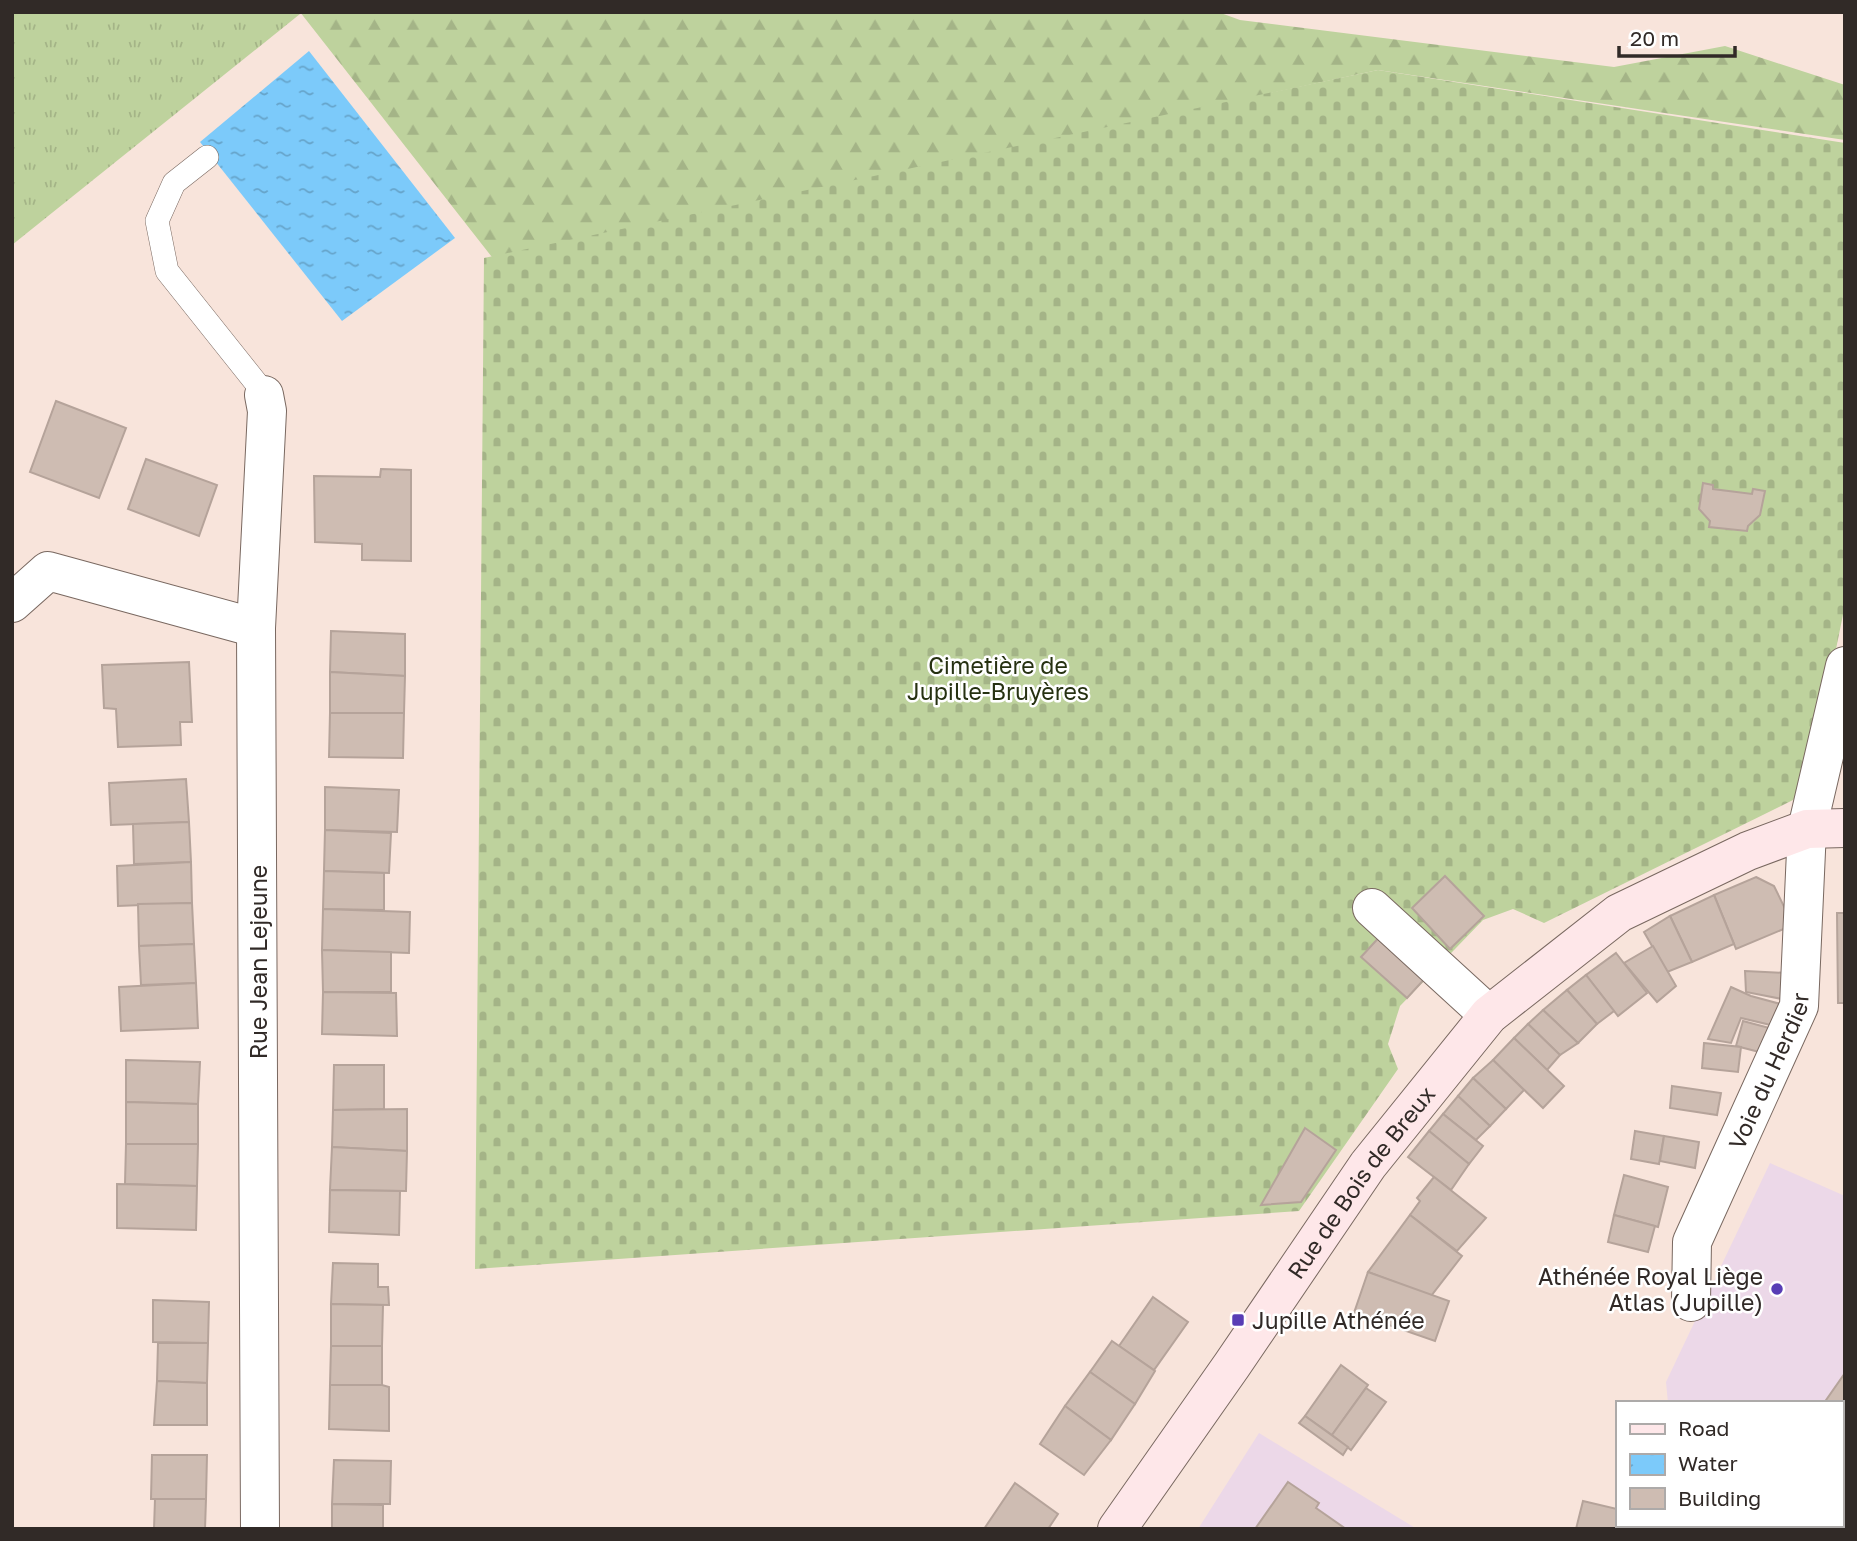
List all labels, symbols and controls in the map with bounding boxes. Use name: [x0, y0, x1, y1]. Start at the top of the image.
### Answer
scale bar: [1619, 14, 1734, 58]
text: 20 m: [1630, 25, 1679, 51]
park label: Cimetière de Jupille-Bruyères: [907, 651, 1089, 705]
street label: Rue Jean Lejeune: [244, 865, 272, 1059]
street label: Voie du Herdier: [1722, 992, 1814, 1154]
street label: Rue de Bois de Breux: [1281, 1080, 1441, 1284]
place label: Athénée Royal Liège Atlas (Jupille): [1538, 1262, 1763, 1316]
marker: Athénée Royal Liège Atlas (Jupille): [1769, 1281, 1785, 1297]
place label: Jupille Athénée: [1252, 1306, 1425, 1334]
marker: Jupille Athénée: [1230, 1312, 1246, 1328]
legend: [1616, 1401, 1843, 1527]
text: Road: [1678, 1415, 1729, 1441]
text: Water: [1678, 1450, 1738, 1476]
text: Building: [1678, 1485, 1761, 1511]

